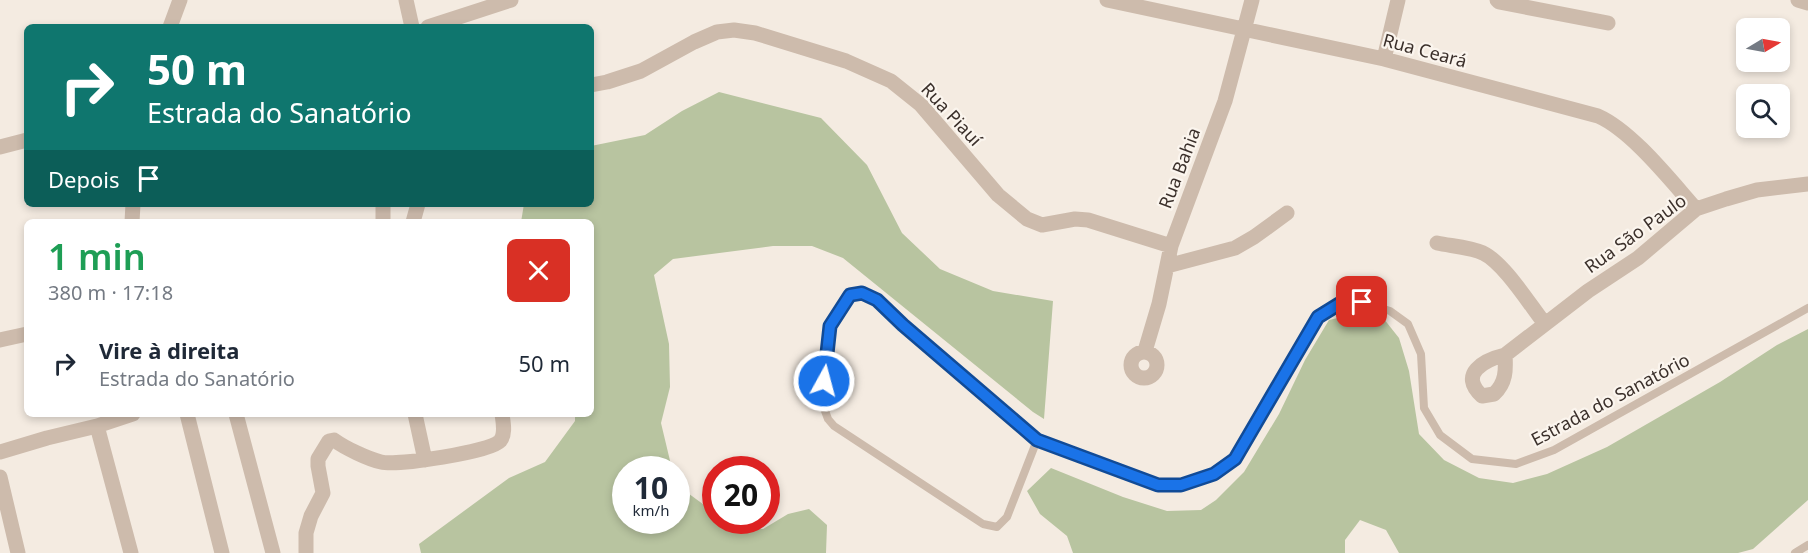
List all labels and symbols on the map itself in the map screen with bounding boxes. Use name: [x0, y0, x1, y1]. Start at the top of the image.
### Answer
north arrow: [1736, 18, 1790, 72]
street label: Rua Ceará: [1380, 27, 1470, 73]
street label: Rua Piauí: [916, 77, 988, 151]
street label: Rua Bahia: [1153, 124, 1205, 212]
street label: Rua São Paulo: [1579, 188, 1691, 278]
pin: [1336, 276, 1387, 327]
street label: Estrada do Sanatório: [1527, 347, 1693, 451]
position arrow: [792, 349, 856, 413]
speed limit sign: 20: [702, 456, 780, 534]

